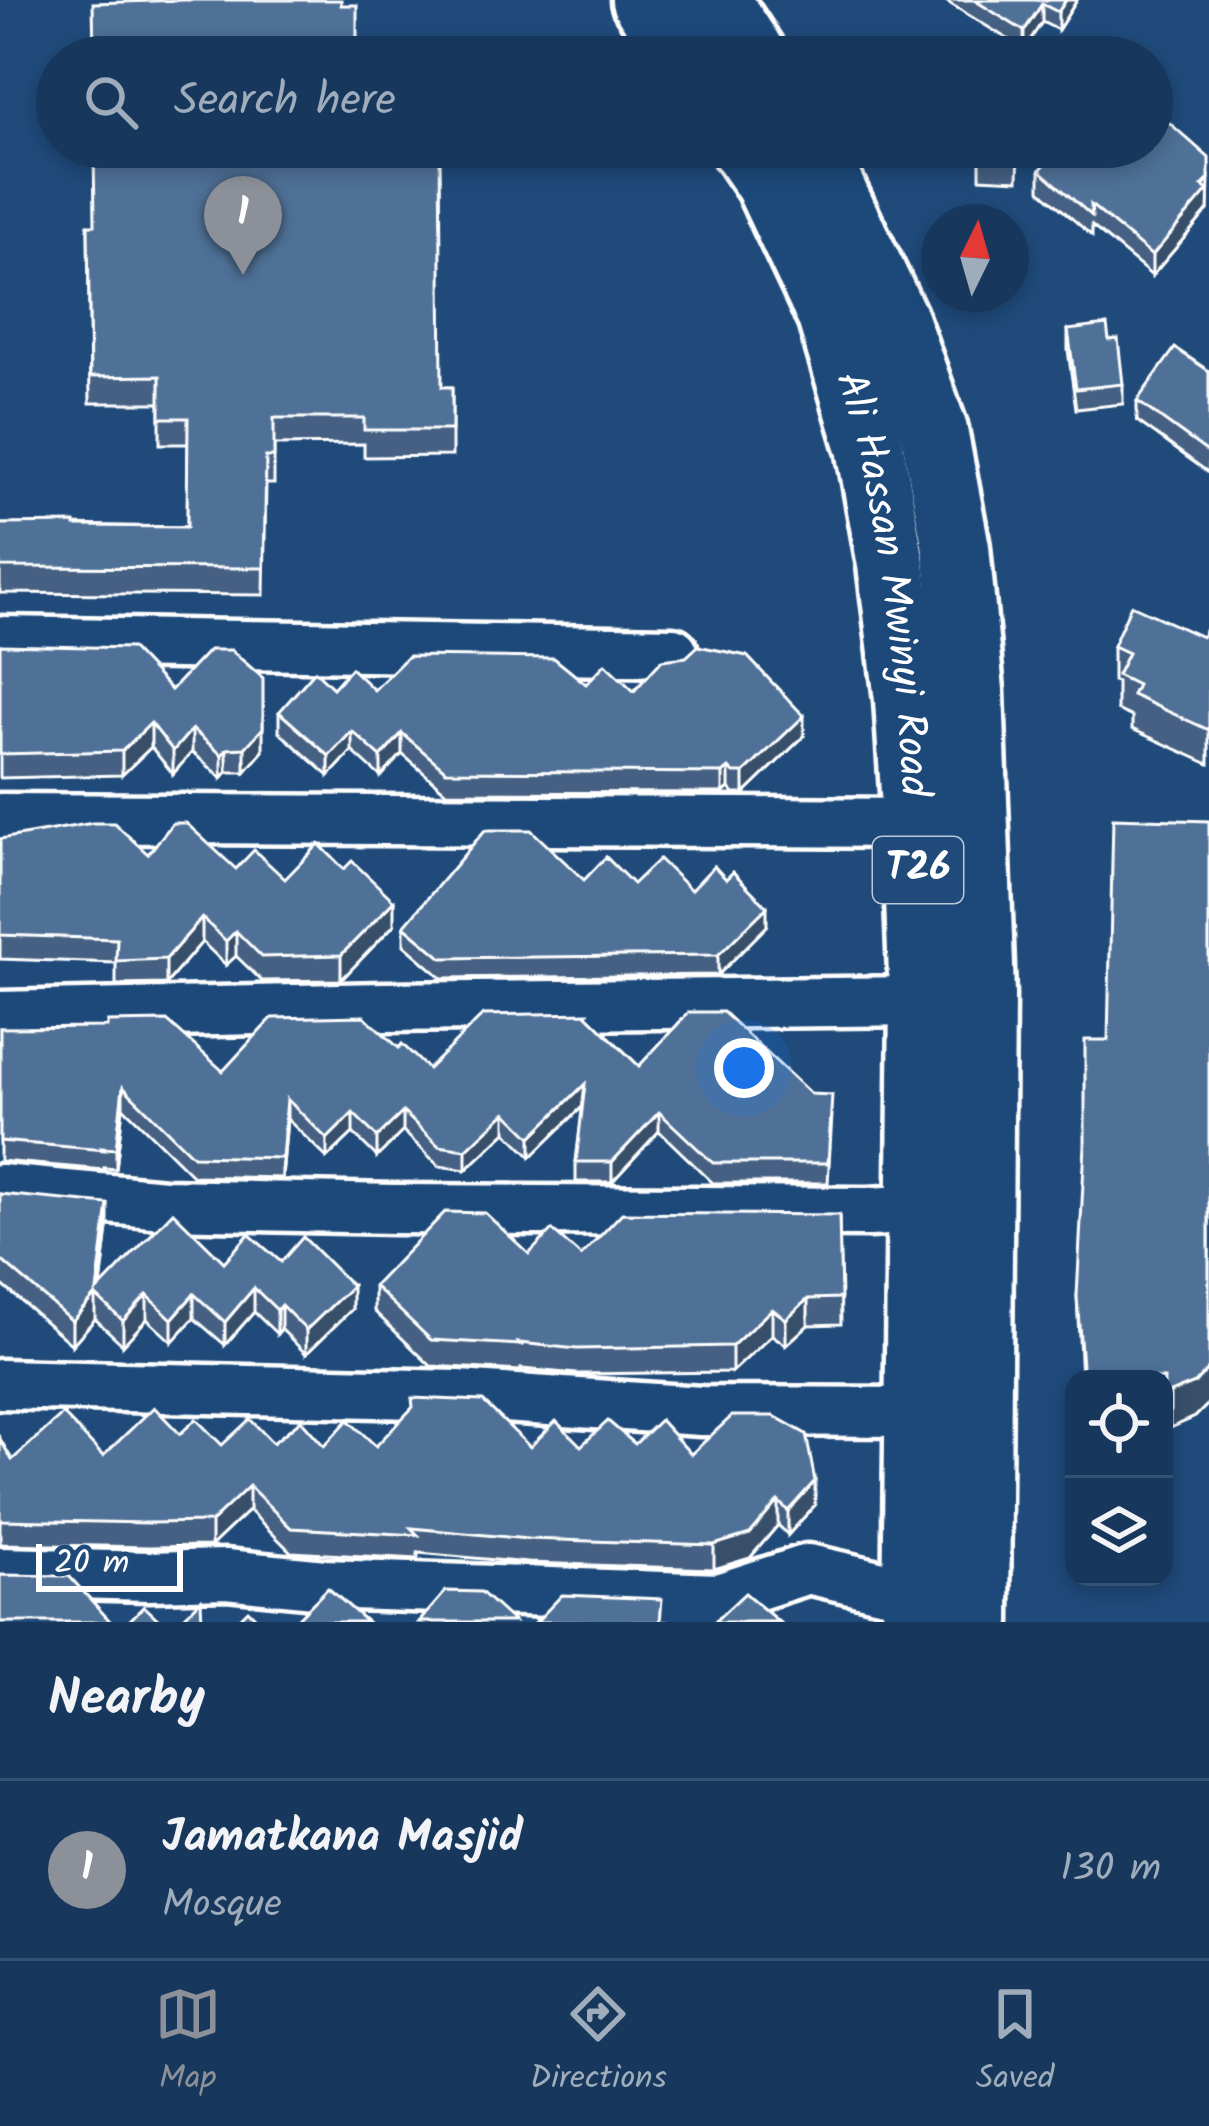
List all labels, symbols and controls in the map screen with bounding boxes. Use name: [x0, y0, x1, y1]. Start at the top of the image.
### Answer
search box: [36, 36, 1173, 168]
text: Search here: [174, 66, 396, 138]
icon: search: [78, 69, 144, 135]
pin: 1: [204, 176, 282, 275]
north arrow: [921, 204, 1029, 312]
street label: Ali Hassan Mwinyi Road: [816, 364, 948, 800]
road number: T26: [873, 837, 963, 903]
your location: [714, 1038, 774, 1098]
map controls: [1065, 1370, 1173, 1586]
button: locate: [1065, 1370, 1173, 1478]
button: layers: [1065, 1478, 1173, 1586]
scale bar: [36, 1538, 183, 1591]
text: 20 m: [54, 1538, 129, 1591]
text: Nearby: [48, 1660, 205, 1741]
text: Jamatkana Masjid: [162, 1803, 523, 1875]
text: 1: [81, 1839, 93, 1901]
text: 130 m: [1060, 1839, 1161, 1901]
text: Mosque: [162, 1875, 282, 1937]
tab: Map: [155, 1981, 221, 2106]
tab: Directions: [530, 1981, 667, 2106]
tab: Saved: [976, 1981, 1054, 2106]

